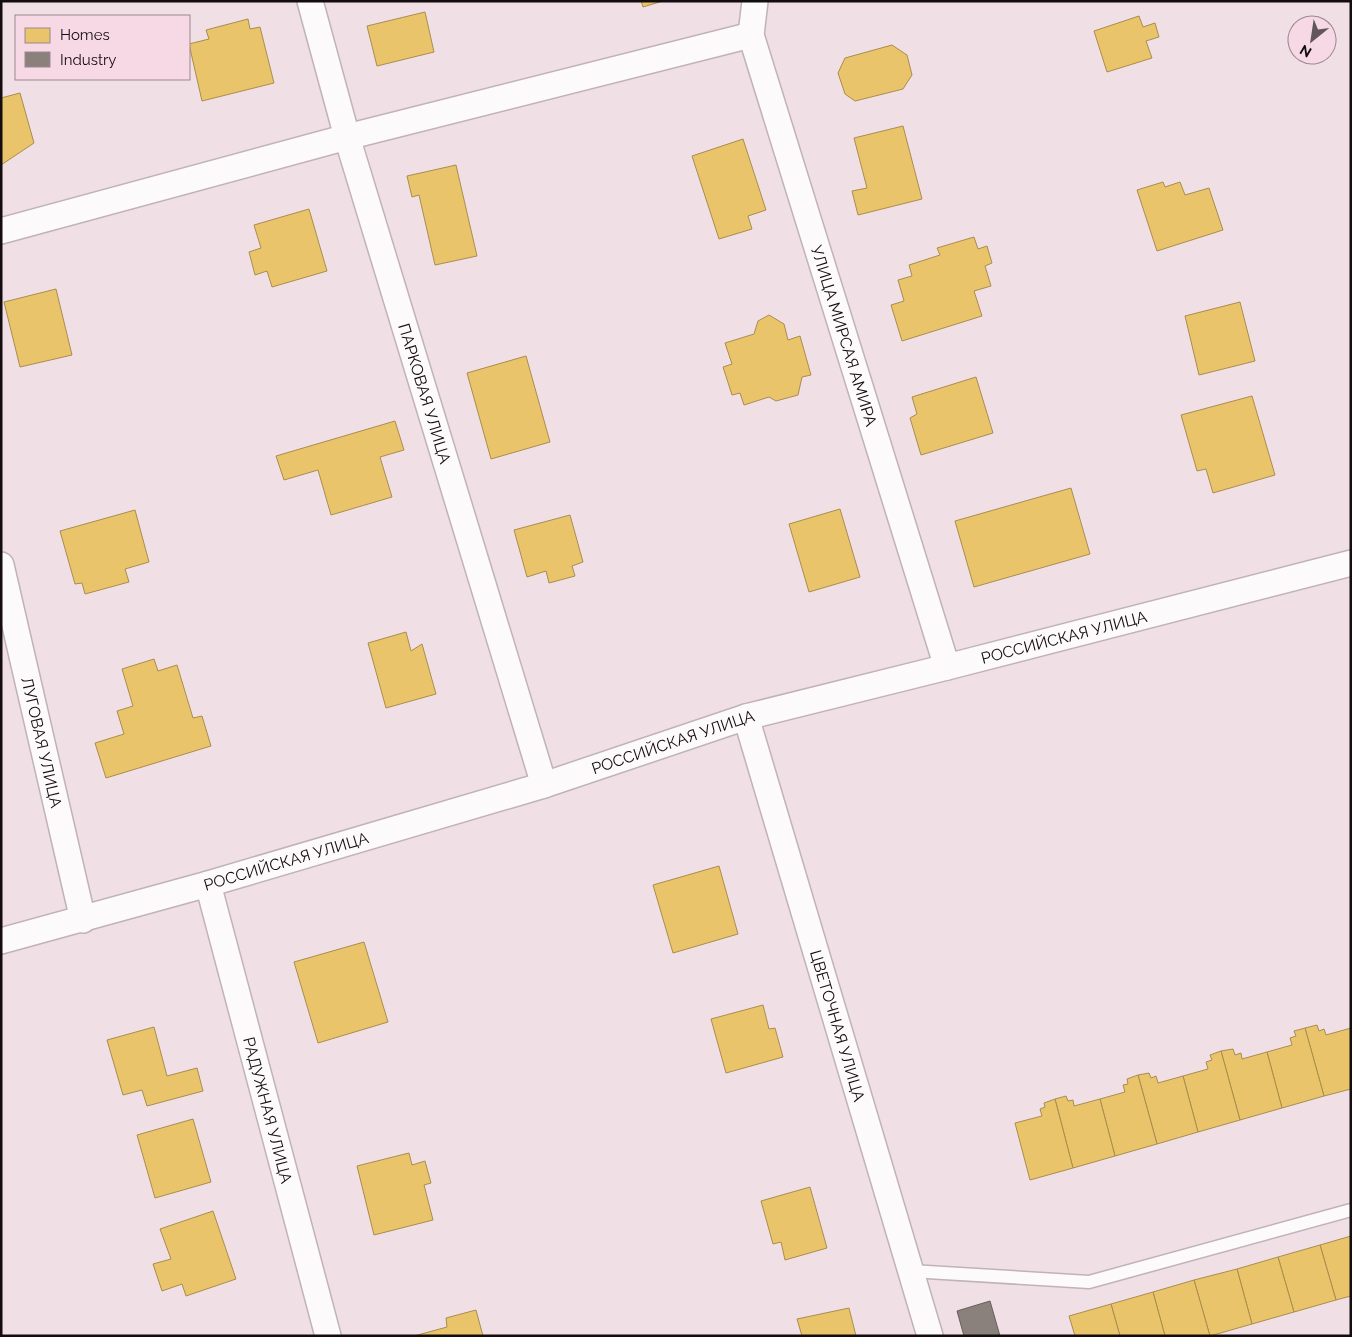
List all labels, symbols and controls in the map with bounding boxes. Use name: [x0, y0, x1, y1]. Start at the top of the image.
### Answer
legend: [15, 15, 190, 80]
north arrow: [1287, 15, 1337, 65]
text: Homes: [60, 26, 110, 44]
text: N: [1297, 42, 1314, 61]
text: Industry: [60, 51, 116, 69]
street label: УЛИЦА МИРСАЯ АМИРА: [807, 243, 881, 429]
street label: ПАРКОВАЯ УЛИЦА: [395, 321, 455, 466]
street label: РОССИЙСКАЯ УЛИЦА: [979, 606, 1149, 667]
street label: ЛУГОВАЯ УЛИЦА: [18, 675, 66, 810]
street label: РОССИЙСКАЯ УЛИЦА: [589, 706, 756, 778]
street label: РОССИЙСКАЯ УЛИЦА: [201, 828, 371, 894]
street label: ЦВЕТОЧНАЯ УЛИЦА: [806, 948, 869, 1104]
street label: РАДУЖНАЯ УЛИЦА: [240, 1035, 297, 1186]

